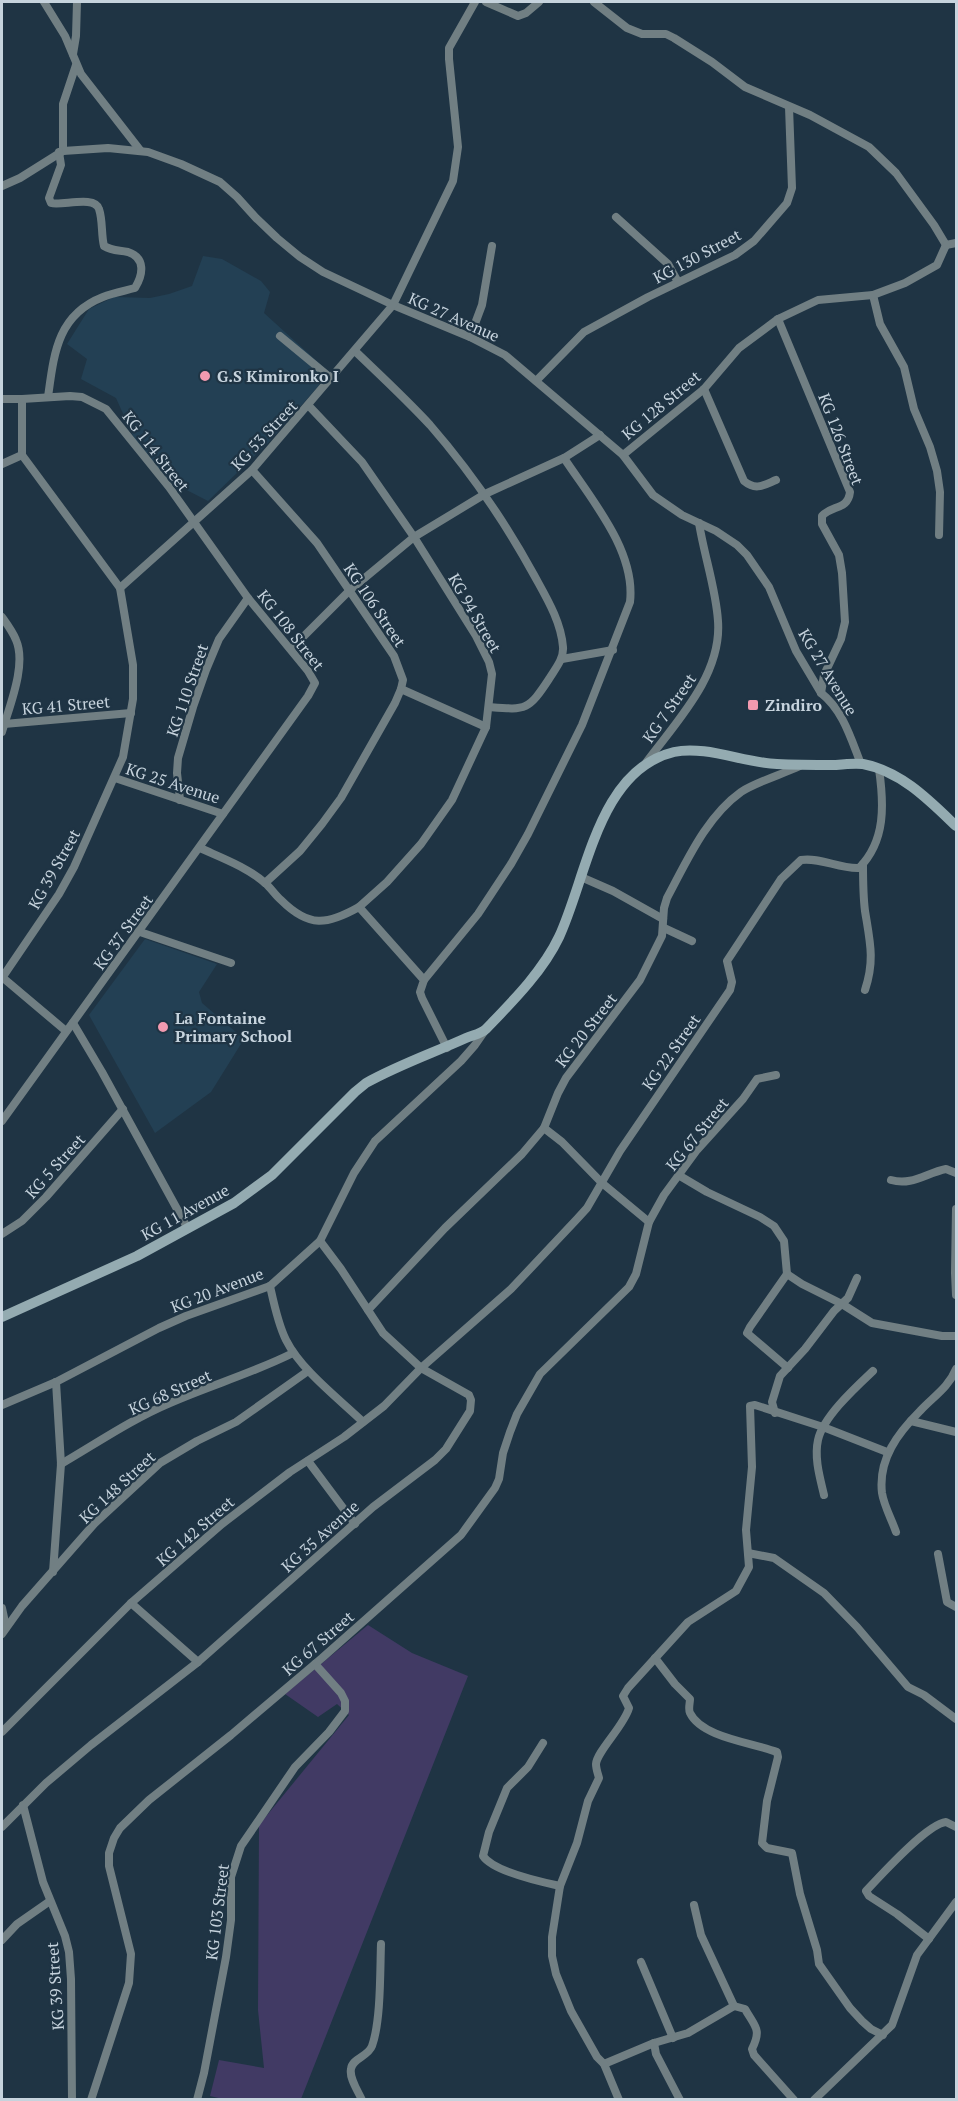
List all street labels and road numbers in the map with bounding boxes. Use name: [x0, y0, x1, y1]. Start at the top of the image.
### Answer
street label: KG 130 Street: [649, 224, 745, 288]
street label: KG 27 Avenue: [405, 287, 503, 347]
street label: KG 128 Street: [617, 365, 705, 445]
street label: KG 126 Street: [813, 390, 869, 488]
street label: KG 53 Street: [226, 395, 302, 475]
street label: KG 114 Street: [118, 406, 195, 496]
street label: KG 106 Street: [339, 559, 411, 651]
street label: KG 94 Street: [443, 569, 507, 657]
street label: KG 108 Street: [253, 585, 330, 675]
street label: KG 27 Avenue: [793, 624, 863, 720]
street label: KG 110 Street: [161, 641, 213, 739]
street label: KG 7 Street: [637, 669, 701, 747]
street label: KG 41 Street: [21, 690, 111, 720]
street label: KG 25 Avenue: [123, 757, 223, 809]
street label: KG 39 Street: [23, 825, 85, 913]
street label: KG 37 Street: [88, 890, 158, 974]
street label: KG 20 Street: [550, 988, 622, 1072]
street label: KG 22 Street: [637, 1009, 705, 1094]
street label: KG 67 Street: [661, 1093, 733, 1175]
street label: KG 5 Street: [20, 1129, 90, 1203]
street label: KG 11 Avenue: [137, 1179, 233, 1245]
street label: KG 20 Avenue: [167, 1262, 267, 1318]
street label: KG 68 Street: [125, 1364, 215, 1420]
street label: KG 148 Street: [74, 1446, 160, 1528]
street label: KG 142 Street: [151, 1491, 239, 1571]
street label: KG 35 Avenue: [276, 1495, 364, 1577]
street label: KG 67 Street: [277, 1606, 359, 1680]
street label: KG 103 Street: [200, 1863, 234, 1961]
street label: KG 39 Street: [41, 1941, 69, 2031]

